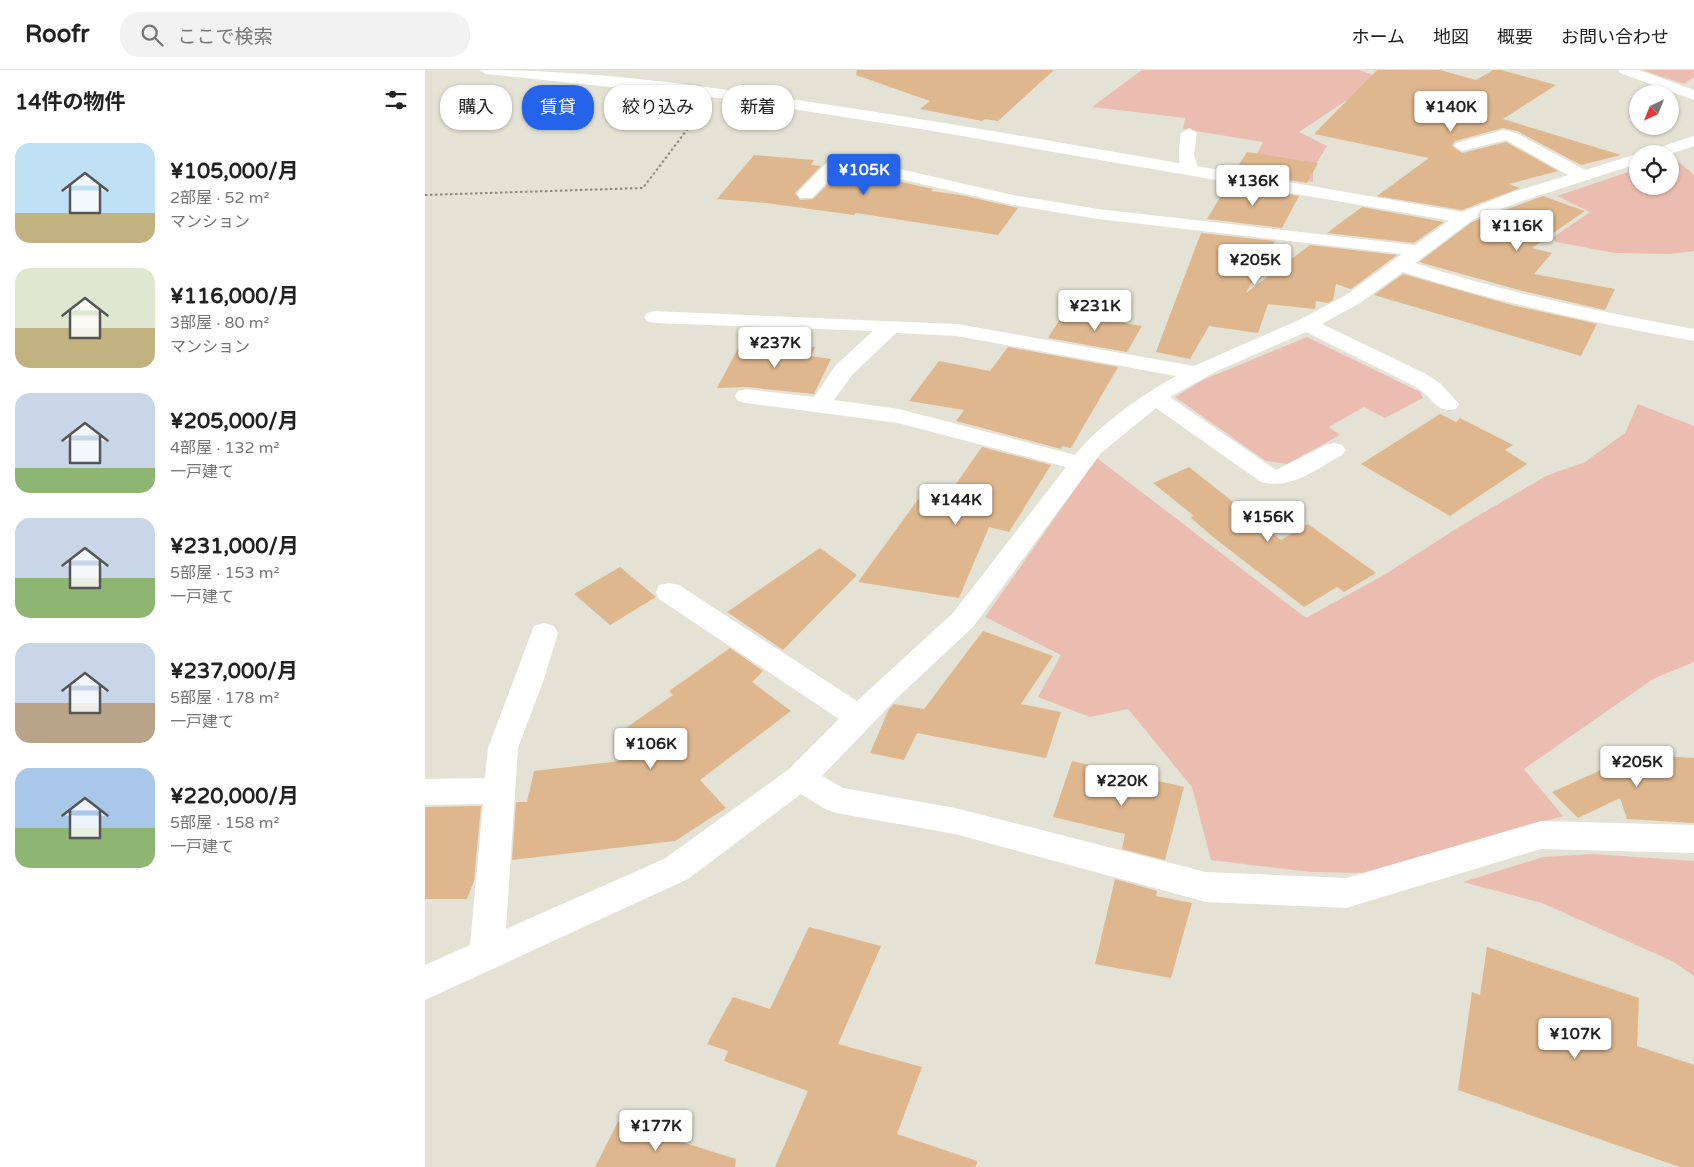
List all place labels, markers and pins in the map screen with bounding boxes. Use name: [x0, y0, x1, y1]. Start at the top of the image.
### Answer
pin: ¥140K: [1416, 90, 1486, 133]
pin: ¥105K: [829, 154, 899, 196]
pin: ¥136K: [1218, 164, 1288, 207]
pin: ¥116K: [1482, 210, 1552, 252]
pin: ¥205K: [1220, 244, 1290, 286]
pin: ¥231K: [1060, 290, 1130, 332]
pin: ¥237K: [740, 326, 810, 369]
pin: ¥144K: [921, 484, 991, 526]
pin: ¥156K: [1233, 500, 1303, 543]
pin: ¥106K: [616, 728, 686, 770]
pin: ¥205K: [1602, 746, 1672, 788]
pin: ¥220K: [1087, 764, 1157, 807]
pin: ¥107K: [1540, 1018, 1610, 1060]
pin: ¥177K: [621, 1110, 691, 1152]

